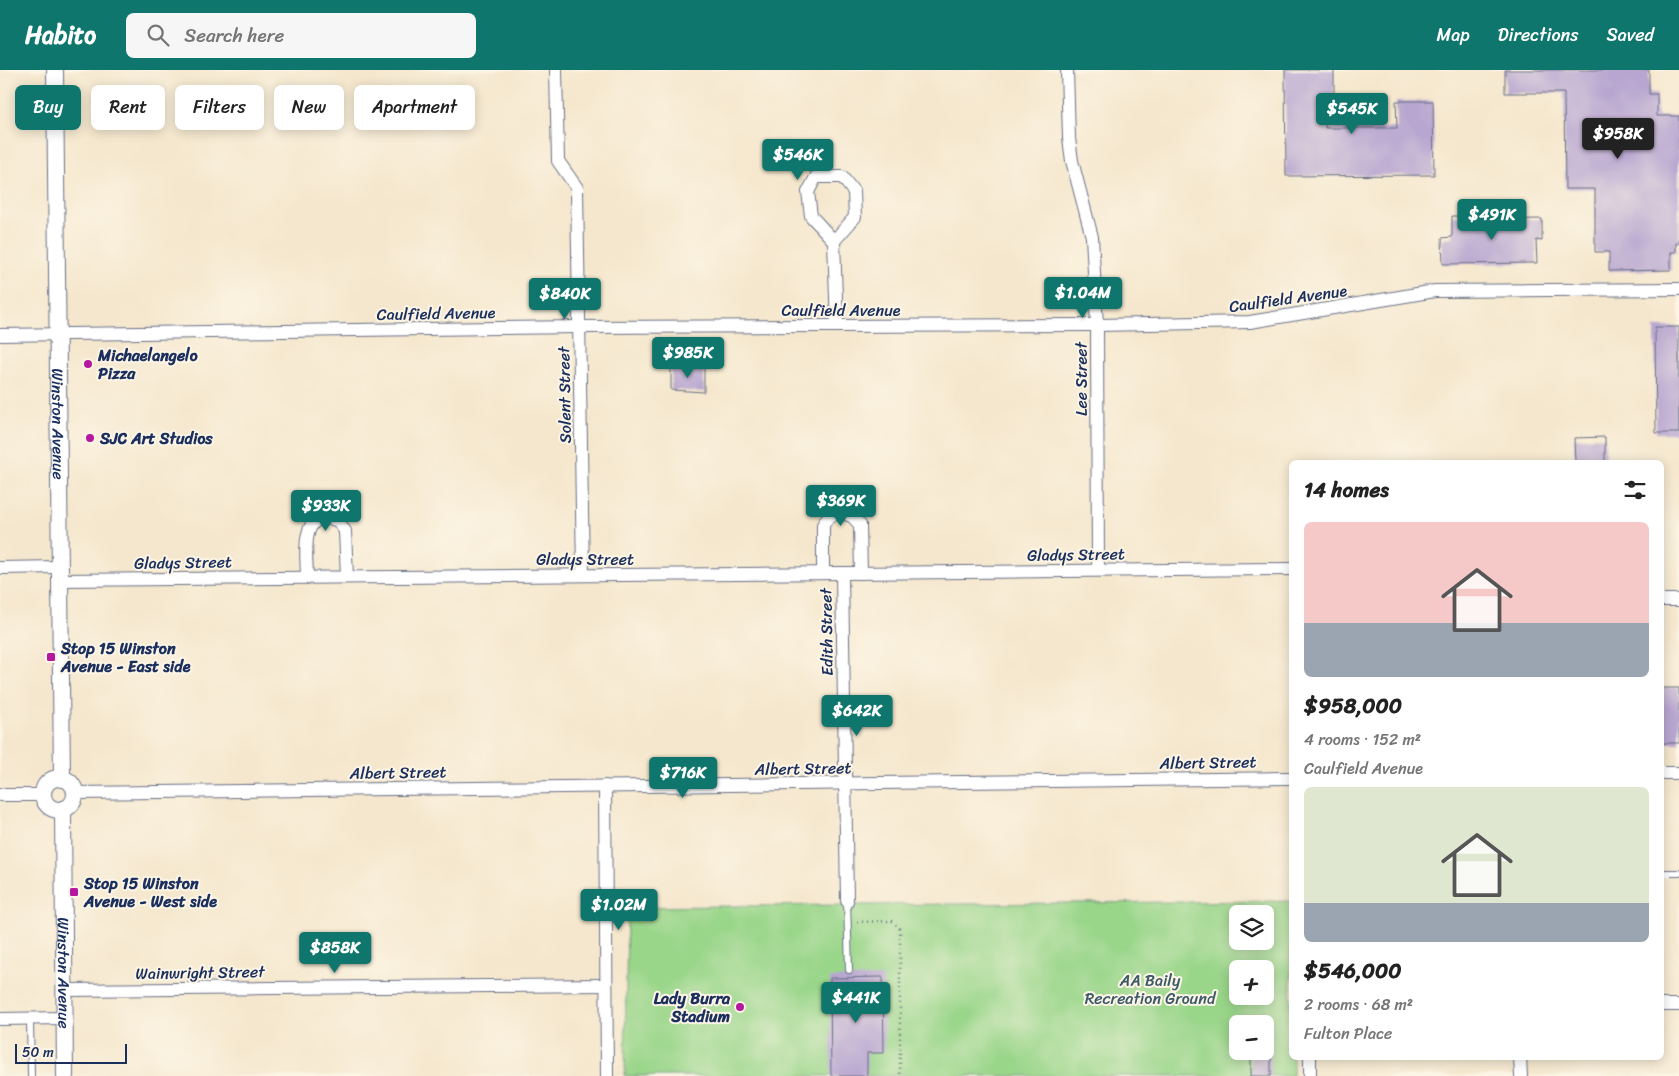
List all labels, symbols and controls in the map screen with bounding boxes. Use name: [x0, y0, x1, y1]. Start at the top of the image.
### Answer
search box: [126, 13, 476, 58]
text: Habito: [25, 14, 96, 56]
text: Search here: [184, 19, 284, 52]
text: Map: [1437, 19, 1470, 51]
text: Directions: [1498, 19, 1579, 51]
text: Saved: [1607, 19, 1654, 51]
icon: search: [144, 21, 172, 49]
chip: Buy: [15, 85, 81, 130]
chip: Rent: [91, 85, 165, 130]
chip: Filters: [175, 85, 264, 130]
chip: New: [274, 85, 344, 130]
chip: Apartment: [354, 85, 475, 130]
pin: $545K: [1317, 92, 1387, 135]
text: $545K: [1327, 94, 1377, 123]
pin: $958K: [1583, 118, 1653, 160]
text: $958K: [1593, 119, 1643, 148]
pin: $546K: [763, 138, 833, 181]
text: $546K: [773, 140, 823, 169]
pin: $491K: [1457, 198, 1527, 241]
text: $491K: [1468, 200, 1516, 229]
pin: $1.04M: [1042, 276, 1124, 319]
street label: Caulfield Avenue: [1227, 276, 1349, 321]
pin: $840K: [530, 278, 600, 320]
text: $1.04M: [1055, 278, 1111, 307]
text: $840K: [540, 279, 590, 308]
street label: Caulfield Avenue: [782, 296, 901, 325]
street label: Caulfield Avenue: [376, 298, 496, 329]
pin: $985K: [653, 336, 723, 379]
text: $985K: [663, 338, 713, 367]
place label: Michaelangelo Pizza: [97, 341, 198, 388]
street label: Lee Street: [1067, 341, 1096, 416]
street label: Solent Street: [549, 346, 580, 444]
marker: Michaelangelo Pizza: [82, 358, 94, 370]
street label: Winston Avenue: [43, 368, 73, 480]
place label: SJC Art Studios: [99, 424, 213, 453]
marker: SJC Art Studios: [84, 432, 96, 444]
text: 14 homes: [1304, 471, 1389, 509]
icon: filters: [1621, 476, 1649, 504]
pin: $369K: [806, 484, 876, 527]
text: $369K: [817, 486, 865, 515]
pin: $933K: [291, 490, 361, 532]
text: $933K: [302, 491, 350, 520]
street label: Gladys Street: [1027, 539, 1125, 570]
street label: Gladys Street: [536, 545, 634, 574]
street label: Gladys Street: [134, 547, 232, 578]
icon: home: [1432, 555, 1522, 645]
street label: Edith Street: [811, 587, 842, 676]
place label: Stop 15 Winston Avenue - East side: [60, 634, 191, 681]
marker: Stop 15 Winston Avenue - East side: [45, 651, 57, 663]
text: $958,000: [1304, 687, 1402, 725]
pin: $642K: [822, 694, 892, 737]
text: $642K: [833, 696, 881, 725]
text: 4 rooms · 152 m²: [1304, 725, 1421, 754]
street label: Albert Street: [1158, 747, 1257, 778]
street label: Albert Street: [753, 753, 852, 784]
text: Caulfield Avenue: [1304, 754, 1423, 783]
pin: $716K: [648, 756, 718, 799]
street label: Albert Street: [348, 757, 447, 788]
text: $716K: [660, 758, 706, 787]
icon: home: [1432, 820, 1522, 910]
place label: Stop 15 Winston Avenue - West side: [83, 869, 217, 916]
marker: Stop 15 Winston Avenue - West side: [68, 886, 80, 898]
pin: $1.02M: [578, 888, 660, 931]
text: $1.02M: [592, 890, 646, 919]
map controls: [1229, 905, 1274, 1060]
button: layers: [1229, 905, 1274, 950]
street label: Winston Avenue: [49, 917, 79, 1029]
pin: $858K: [300, 932, 370, 974]
text: $858K: [310, 933, 360, 962]
text: $546,000: [1304, 952, 1401, 990]
street label: Wainwright Street: [135, 957, 265, 988]
button: +: [1229, 960, 1274, 1005]
park label: AA Baily Recreation Ground: [1085, 966, 1217, 1013]
pin: $441K: [821, 982, 891, 1024]
text: $441K: [832, 983, 880, 1012]
place label: Lady Burra Stadium: [654, 984, 731, 1031]
text: 2 rooms · 68 m²: [1304, 990, 1413, 1019]
marker: Lady Burra Stadium: [734, 1001, 746, 1013]
button: −: [1229, 1015, 1274, 1060]
text: Fulton Place: [1304, 1019, 1392, 1048]
text: 50 m: [22, 1040, 54, 1065]
scale bar: [15, 1041, 128, 1064]

